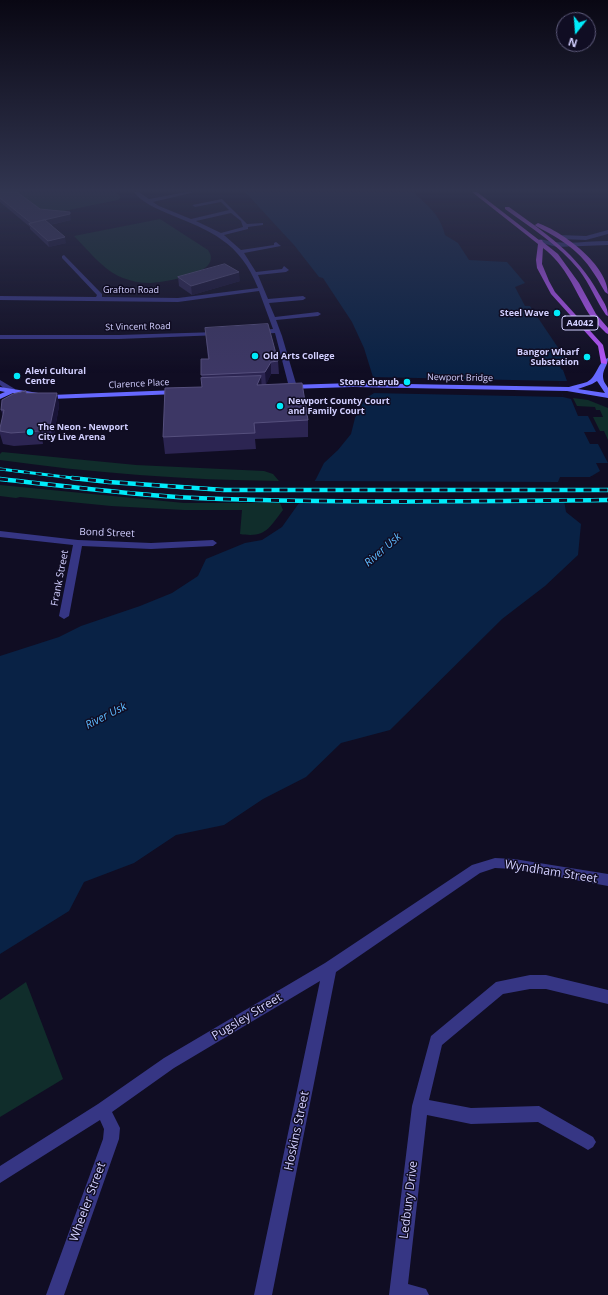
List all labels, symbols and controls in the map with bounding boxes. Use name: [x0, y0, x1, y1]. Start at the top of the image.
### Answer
north arrow: [556, 12, 596, 52]
text: N: [566, 35, 579, 51]
street label: Grafton Road: [103, 285, 159, 295]
place label: Steel Wave: [500, 308, 549, 318]
marker: Steel Wave: [552, 308, 562, 318]
road number: A4042: [562, 316, 598, 330]
street label: St Vincent Road: [105, 321, 171, 333]
place label: Bangor Wharf Substation: [517, 347, 579, 368]
marker: Old Arts College: [250, 351, 260, 361]
place label: Old Arts College: [263, 351, 334, 361]
marker: Bangor Wharf Substation: [582, 352, 592, 362]
place label: Alevi Cultural Centre: [25, 366, 86, 387]
marker: Alevi Cultural Centre: [12, 371, 22, 381]
street label: Newport Bridge: [427, 372, 493, 384]
street label: Clarence Place: [108, 377, 170, 391]
place label: Stone cherub: [339, 377, 399, 387]
marker: Stone cherub: [402, 377, 412, 387]
place label: Newport County Court and Family Court: [288, 396, 390, 417]
marker: Newport County Court and Family Court: [275, 401, 285, 411]
place label: The Neon - Newport City Live Arena: [38, 422, 128, 443]
marker: The Neon - Newport City Live Arena: [25, 427, 35, 437]
street label: Bond Street: [79, 526, 135, 540]
water label: River Usk: [362, 530, 404, 570]
street label: Frank Street: [49, 549, 71, 607]
water label: River Usk: [83, 700, 129, 732]
street label: Wyndham Street: [504, 858, 598, 886]
street label: Pugsley Street: [209, 990, 285, 1044]
street label: Hoskins Street: [282, 1090, 312, 1172]
street label: Wheeler Street: [67, 1160, 109, 1244]
street label: Ledbury Drive: [397, 1160, 421, 1240]

